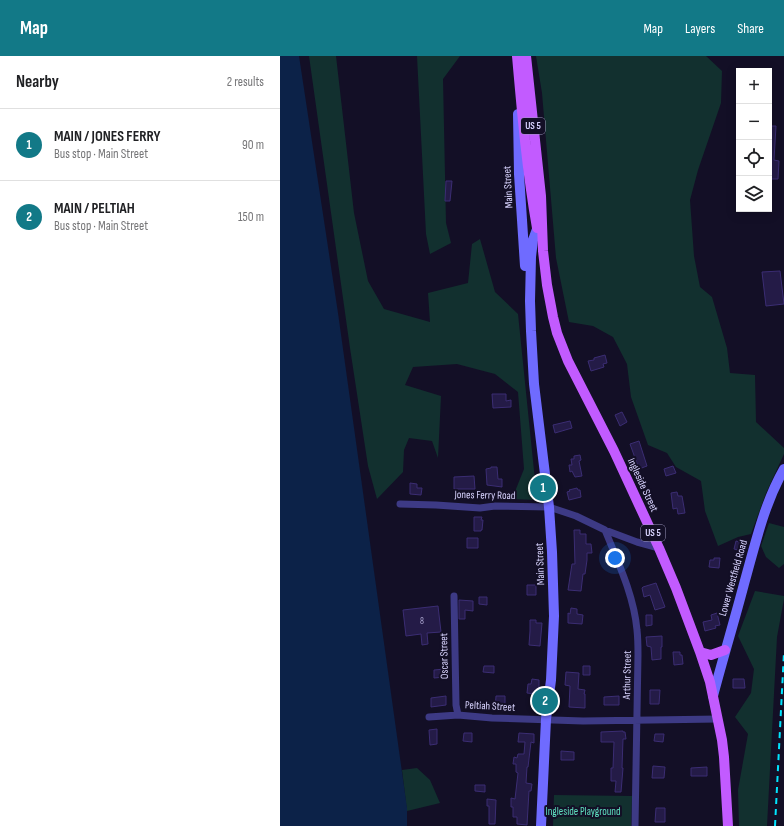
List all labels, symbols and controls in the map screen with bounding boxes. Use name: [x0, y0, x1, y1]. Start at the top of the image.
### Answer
text: Map: [20, 17, 48, 40]
text: Map: [643, 20, 663, 37]
text: Layers: [685, 20, 715, 37]
text: Share: [737, 20, 764, 37]
map controls: [736, 68, 772, 212]
button: +: [736, 68, 772, 104]
text: Nearby: [16, 72, 59, 92]
text: 2 results: [227, 74, 264, 90]
button: −: [736, 104, 772, 140]
road number: US 5: [521, 118, 545, 134]
text: MAIN / JONES FERRY: [54, 127, 160, 146]
text: 1: [26, 137, 32, 153]
text: 90 m: [242, 137, 264, 153]
button: locate: [736, 140, 772, 176]
text: Bus stop · Main Street: [54, 146, 148, 162]
street label: Main Street: [500, 165, 516, 209]
button: layers: [736, 176, 772, 212]
text: MAIN / PELTIAH: [54, 199, 135, 218]
text: 2: [26, 209, 32, 225]
text: 150 m: [238, 209, 264, 225]
text: Bus stop · Main Street: [54, 218, 148, 234]
street label: Ingleside Street: [625, 456, 661, 515]
pin: 1: [530, 473, 556, 503]
street label: Jones Ferry Road: [453, 488, 516, 502]
road number: US 5: [641, 525, 665, 541]
street label: Lower Westfield Road: [716, 538, 750, 618]
street label: Main Street: [533, 542, 547, 585]
your location: [605, 548, 625, 568]
house number: 8: [420, 616, 424, 627]
street label: Oscar Street: [437, 632, 451, 679]
street label: Arthur Street: [620, 650, 634, 701]
pin: 2: [532, 686, 558, 716]
street label: Peltiah Street: [464, 698, 516, 714]
park label: Ingleside Playground: [545, 805, 621, 818]

